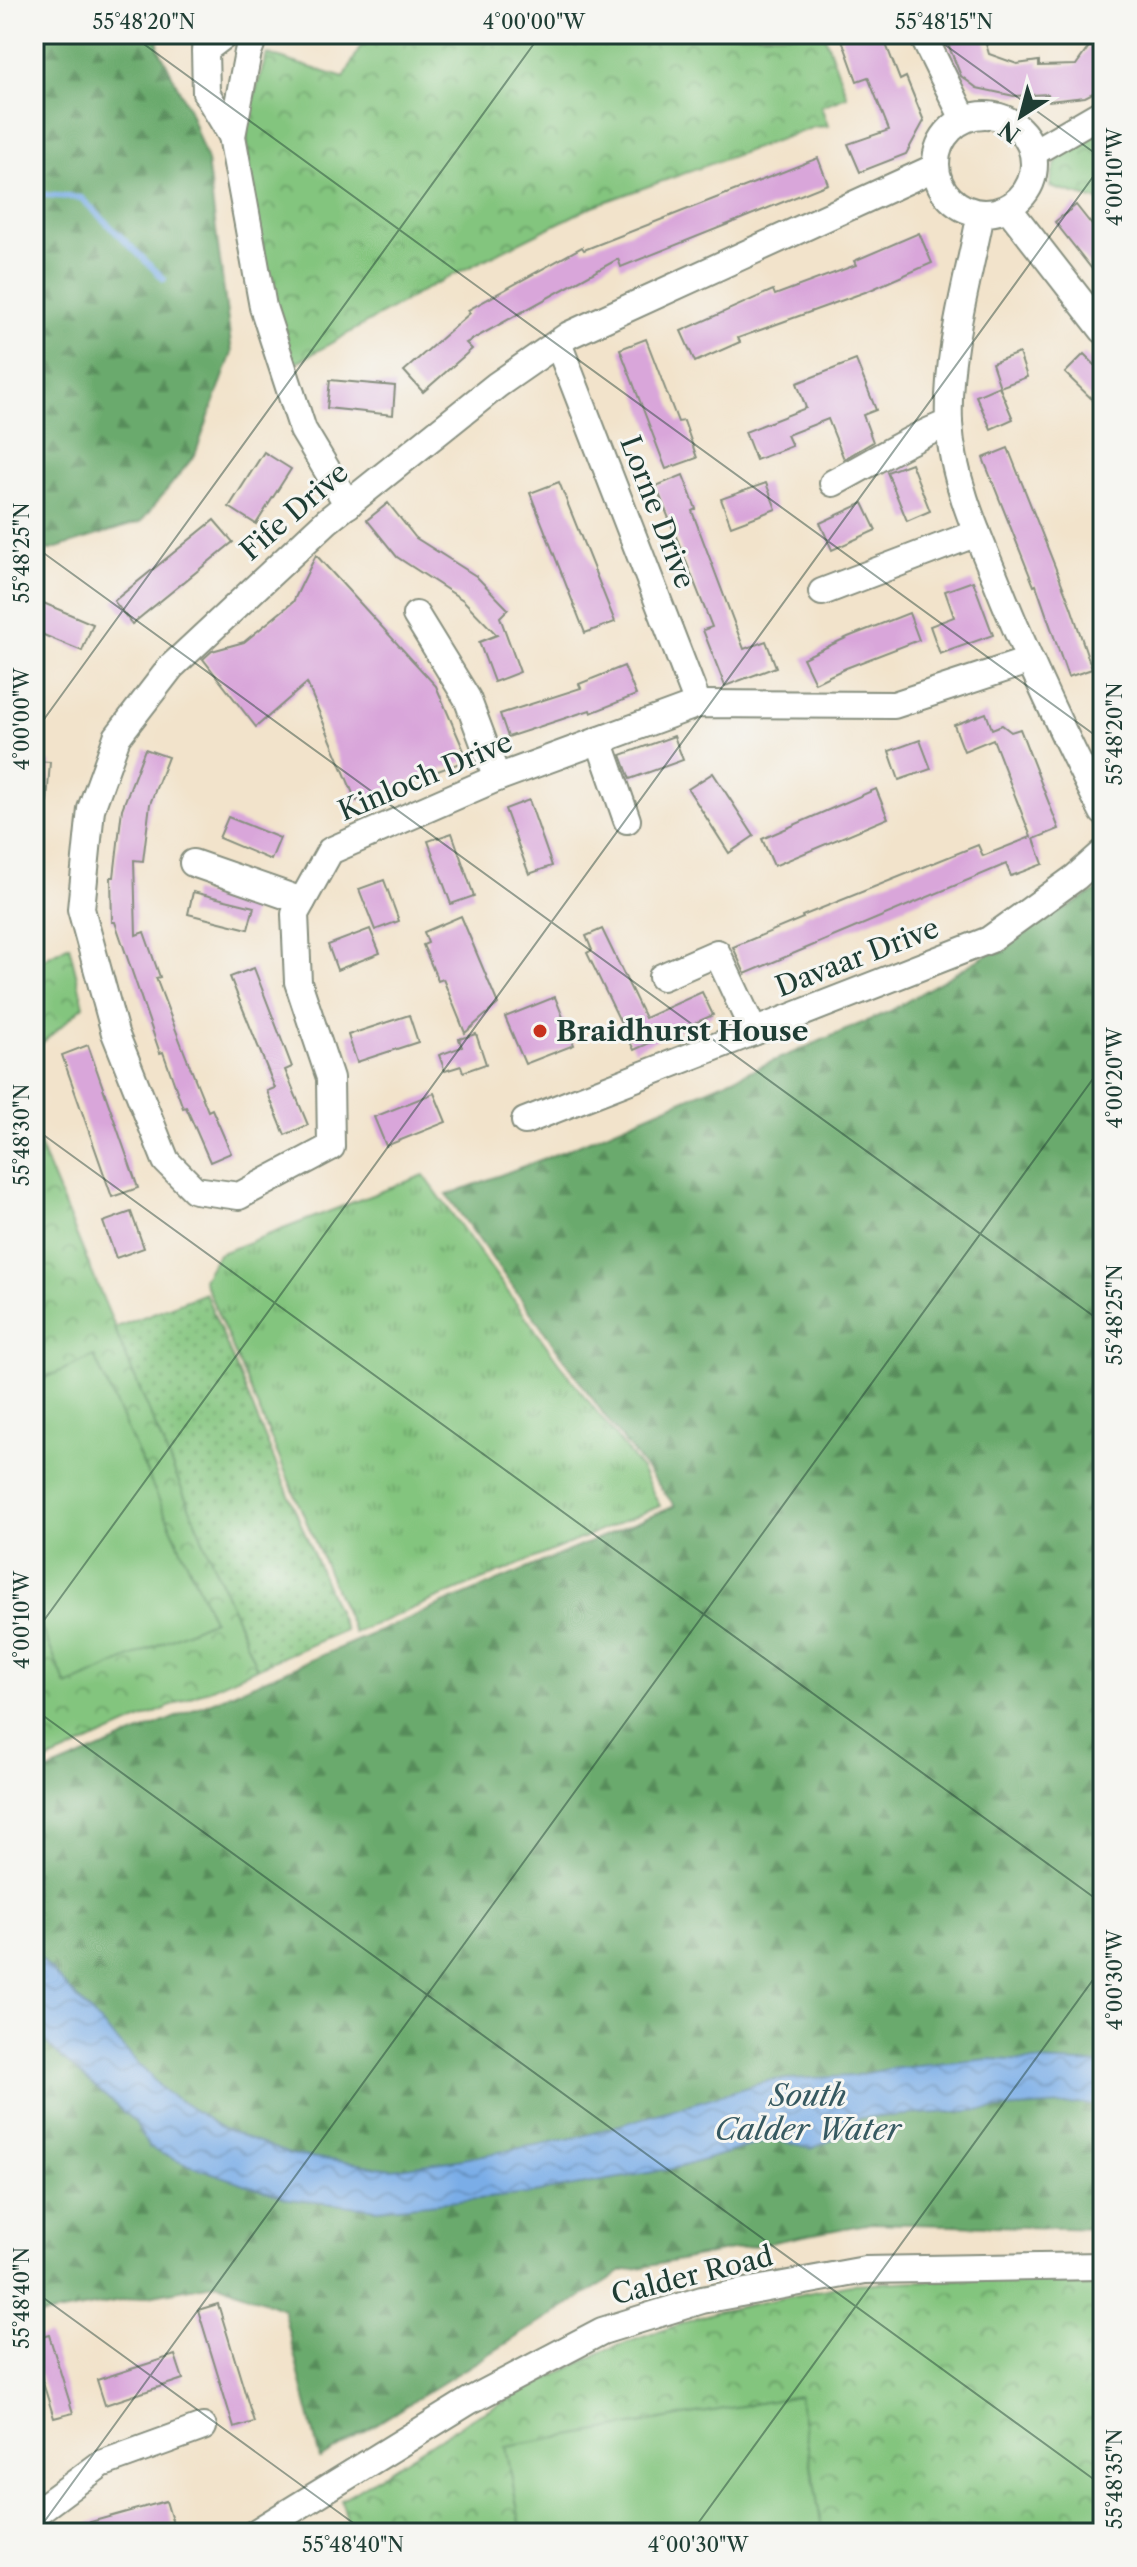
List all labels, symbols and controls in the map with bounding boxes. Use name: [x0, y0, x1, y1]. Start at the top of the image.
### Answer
text: 55°48'20"N: [93, 10, 195, 34]
text: 4°00'00"W: [483, 10, 586, 34]
text: 55°48'15"N: [895, 10, 993, 34]
north arrow: [981, 76, 1061, 156]
text: N: [994, 115, 1025, 148]
text: 4°00'10"W: [1103, 127, 1127, 226]
street label: Lorne Drive: [613, 431, 703, 593]
street label: Fife Drive: [233, 455, 355, 567]
text: 55°48'25"N: [10, 503, 34, 603]
text: 4°00'00"W: [10, 667, 34, 770]
text: 55°48'20"N: [1103, 683, 1127, 785]
street label: Kinloch Drive: [333, 724, 517, 828]
street label: Davaar Drive: [771, 910, 943, 1004]
place label: Braidhurst House: [556, 1014, 809, 1048]
marker: Braidhurst House: [531, 1022, 549, 1040]
text: 4°00'20"W: [1103, 1026, 1127, 1129]
text: 55°48'30"N: [10, 1084, 34, 1186]
text: 55°48'25"N: [1103, 1265, 1127, 1365]
text: 4°00'10"W: [10, 1570, 34, 1669]
text: 4°00'30"W: [1103, 1929, 1127, 2030]
water label: South Calder Water: [715, 2077, 903, 2148]
street label: Calder Road: [608, 2239, 776, 2311]
text: 55°48'40"N: [10, 2247, 34, 2349]
text: 55°48'35"N: [1103, 2429, 1127, 2529]
text: 55°48'40"N: [302, 2533, 404, 2557]
text: 4°00'30"W: [648, 2533, 749, 2557]

